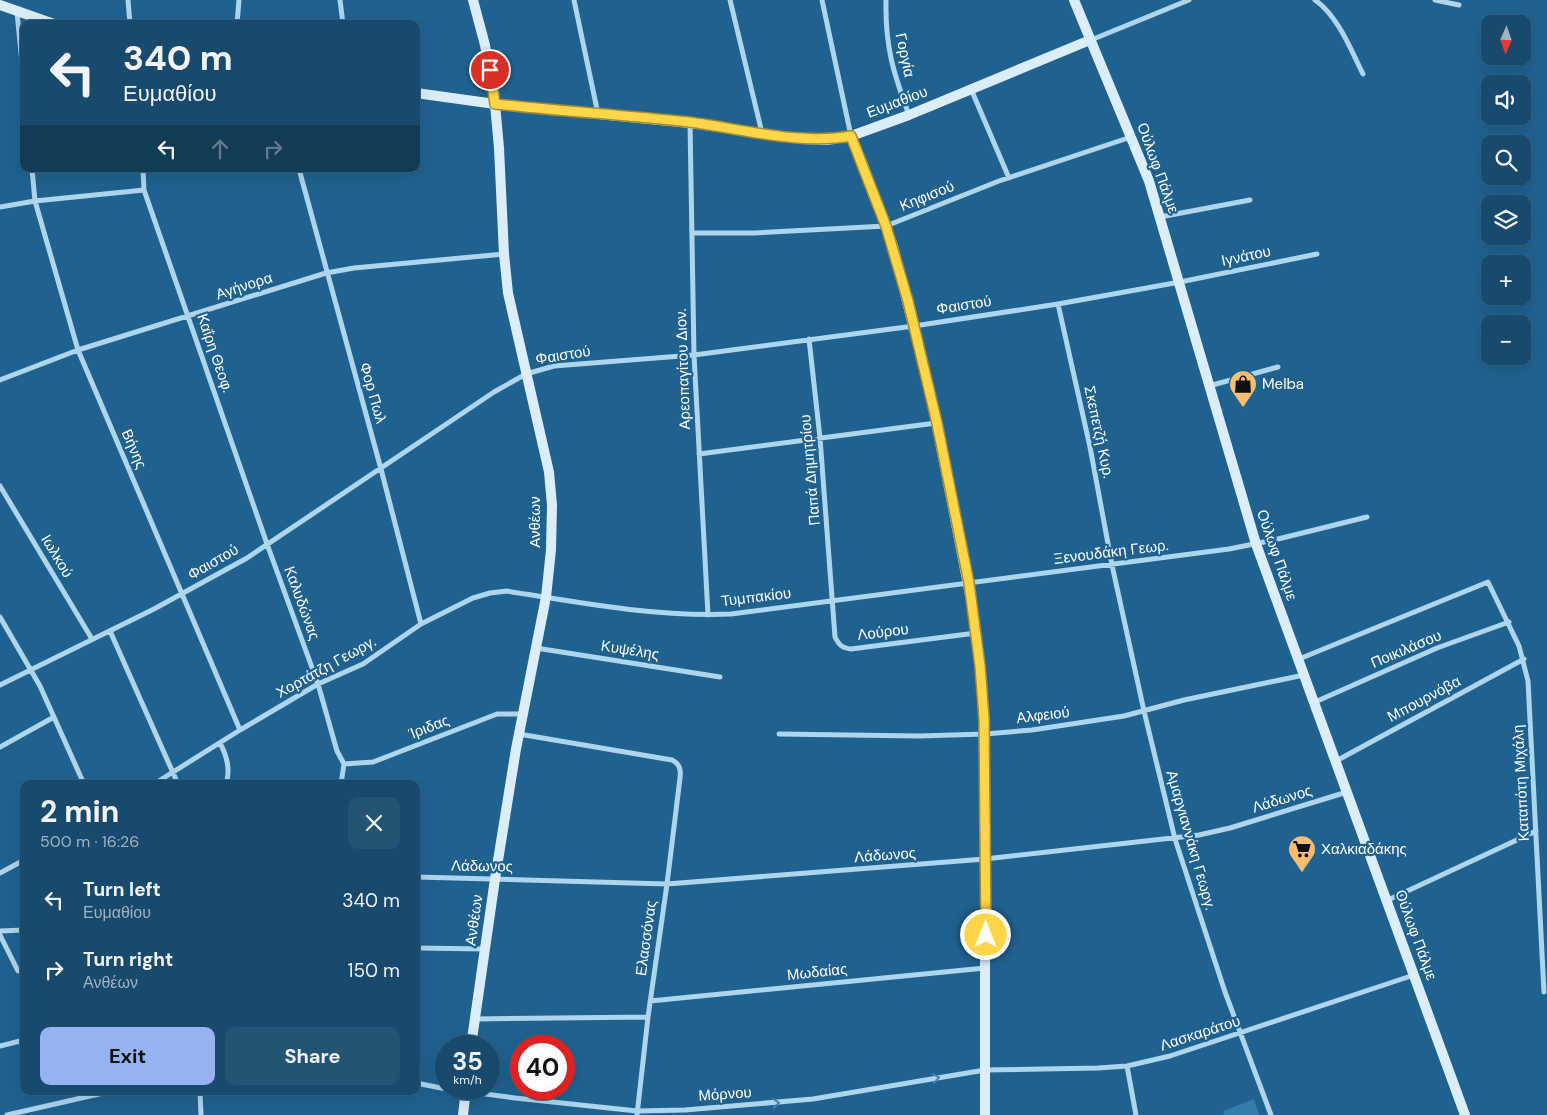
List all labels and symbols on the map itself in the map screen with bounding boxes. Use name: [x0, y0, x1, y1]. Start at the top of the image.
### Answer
north arrow: [1481, 15, 1531, 65]
street label: Γοργία: [891, 31, 919, 79]
pin: [469, 49, 511, 91]
street label: Ευμαθίου: [864, 81, 930, 123]
street label: Ούλωφ Πάλμε: [1132, 120, 1184, 216]
street label: Κηφισού: [897, 176, 957, 216]
street label: Ιγνάτου: [1219, 241, 1273, 271]
street label: Αγήνορα: [213, 267, 275, 305]
street label: Φαιστού: [935, 291, 993, 319]
street label: Αρεοπαγίτου Διον.: [671, 308, 695, 430]
street label: Καΐρη Θεοφ.: [192, 311, 238, 395]
street label: Φαιστού: [534, 341, 592, 369]
street label: Φορ Πωλ: [355, 360, 391, 426]
shop icon: Melba: [1228, 369, 1258, 408]
place label: Melba: [1262, 374, 1304, 394]
street label: Σκεπετζή Κυρ.: [1079, 384, 1119, 480]
street label: Παπά Δημητρίου: [795, 414, 825, 526]
street label: Βήνης: [117, 426, 151, 472]
street label: Ανθέων: [525, 496, 545, 548]
street label: Ούλωφ Πάλμε: [1252, 507, 1302, 603]
street label: Ιωλκού: [36, 531, 78, 581]
street label: Ξενουδάκη Γεωρ.: [1052, 535, 1170, 569]
street label: Φαιστού: [184, 539, 242, 585]
street label: Καλυδώνας: [279, 563, 325, 643]
street label: Τυμπακίου: [720, 583, 792, 611]
street label: Λούρου: [856, 619, 910, 645]
street label: Ποικιλάσου: [1368, 625, 1444, 673]
street label: Χορτάτζη Γεωργ.: [273, 631, 379, 703]
street label: Κυψέλης: [599, 636, 661, 664]
street label: Μπουρνόβα: [1384, 671, 1464, 727]
street label: Αλφειού: [1015, 702, 1071, 728]
street label: Ίριδας: [405, 710, 452, 744]
street label: Καταπότη Μιχάλη: [1508, 724, 1534, 842]
street label: Αμαργιαννάκη Γεωργ.: [1161, 768, 1221, 912]
street label: Λάδωνος: [1250, 780, 1314, 818]
supermarket icon: Χαλκιαδάκης: [1287, 834, 1317, 873]
place label: Χαλκιαδάκης: [1321, 839, 1407, 859]
street label: Λάδωνος: [853, 843, 917, 867]
street label: Λάδωνος: [451, 855, 513, 877]
street label: Ούλωφ Πάλμε: [1390, 887, 1442, 983]
street label: Ανθέων: [461, 893, 487, 947]
street label: Ελασσόνας: [631, 899, 661, 977]
position arrow: [959, 908, 1011, 960]
street label: Μωδαίας: [786, 959, 848, 985]
street label: Λασκαράτου: [1157, 1011, 1243, 1055]
speed limit sign: 40: [510, 1035, 575, 1100]
one-way arrow: [932, 1074, 941, 1084]
street label: Μόρνου: [698, 1082, 752, 1106]
one-way arrow: [772, 1098, 780, 1109]

